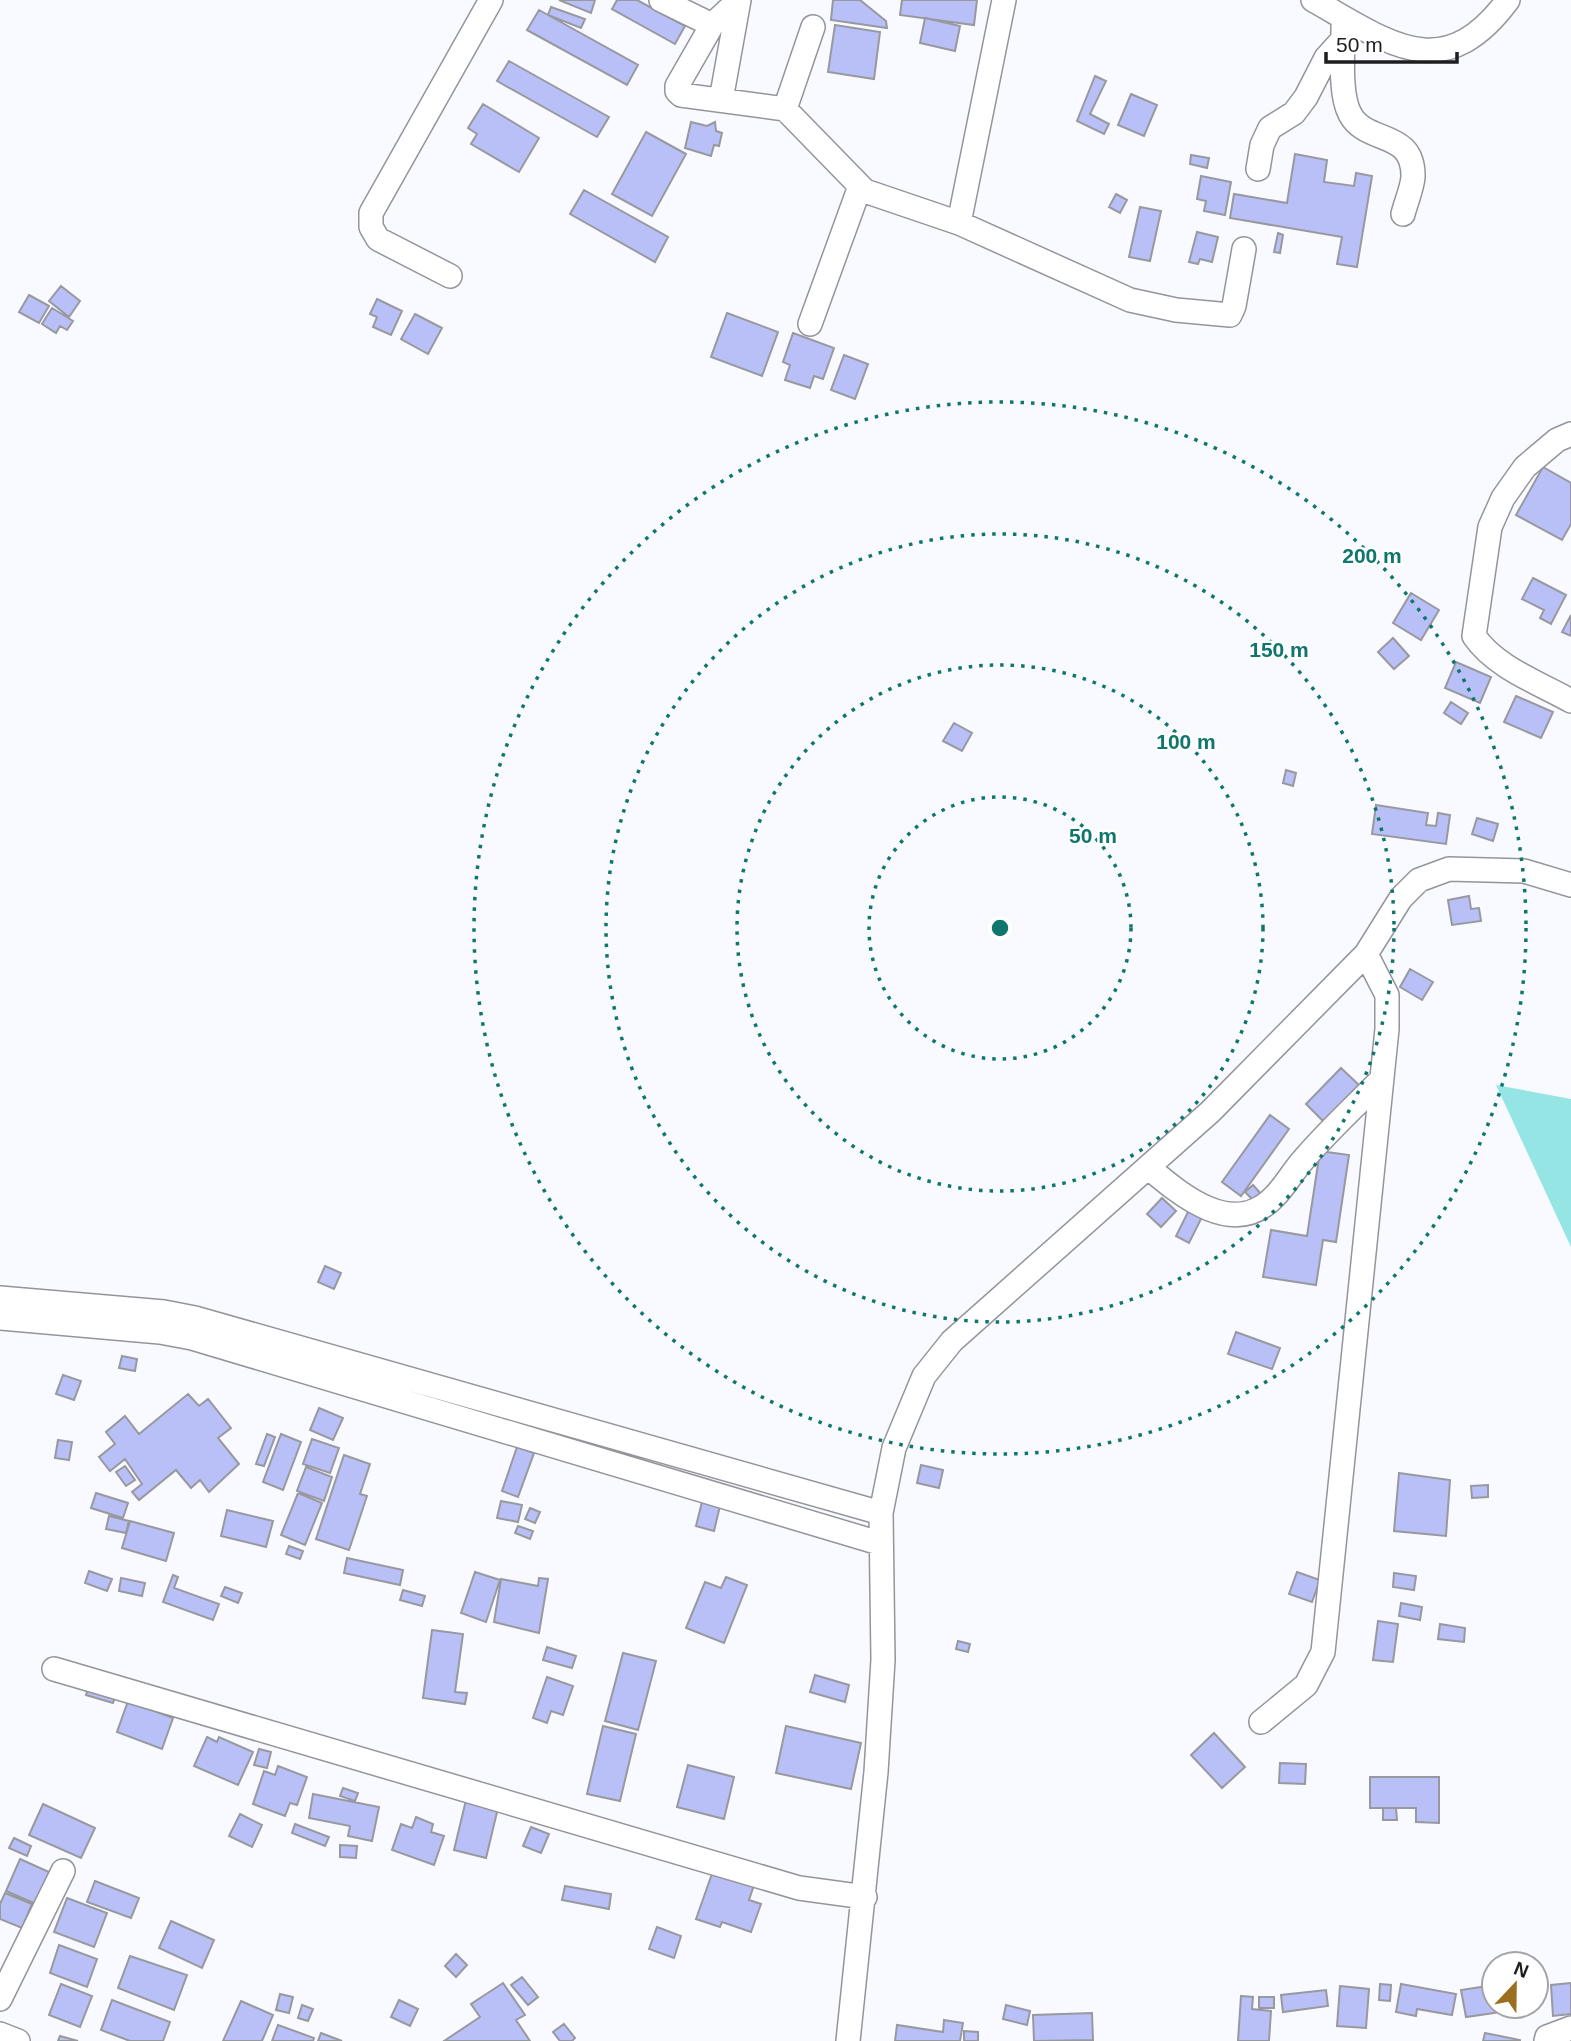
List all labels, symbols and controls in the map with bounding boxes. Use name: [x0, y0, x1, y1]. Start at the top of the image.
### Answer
scale bar: [1326, 21, 1457, 65]
text: 50 m: [1336, 33, 1383, 56]
text: 200 m: [1342, 544, 1402, 567]
text: 150 m: [1249, 638, 1309, 661]
text: 100 m: [1156, 730, 1216, 753]
text: 50 m: [1069, 824, 1117, 847]
centre of rings: [988, 916, 1012, 940]
north arrow: [1480, 1950, 1550, 2020]
text: N: [1511, 1957, 1531, 1982]

